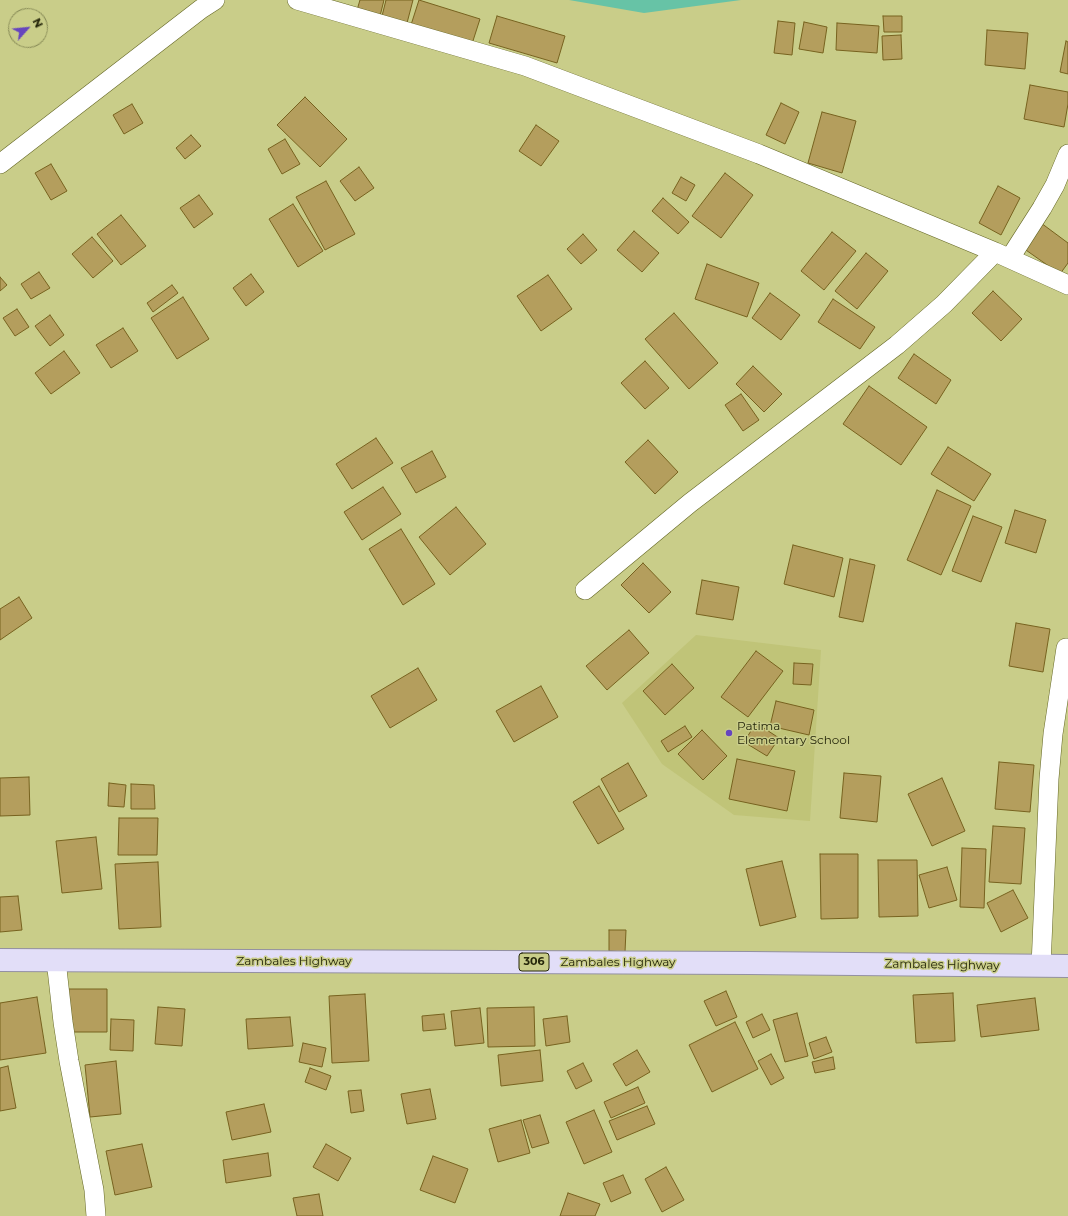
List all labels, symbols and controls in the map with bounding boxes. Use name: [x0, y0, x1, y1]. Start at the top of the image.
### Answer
north arrow: [8, 8, 48, 48]
text: N: [30, 16, 46, 30]
place label: Patima Elementary School: [737, 719, 850, 747]
marker: Patima Elementary School: [724, 728, 734, 738]
road number: 306: [519, 953, 549, 971]
street label: Zambales Highway: [236, 954, 352, 968]
street label: Zambales Highway: [560, 955, 676, 969]
street label: Zambales Highway: [884, 957, 1000, 973]

